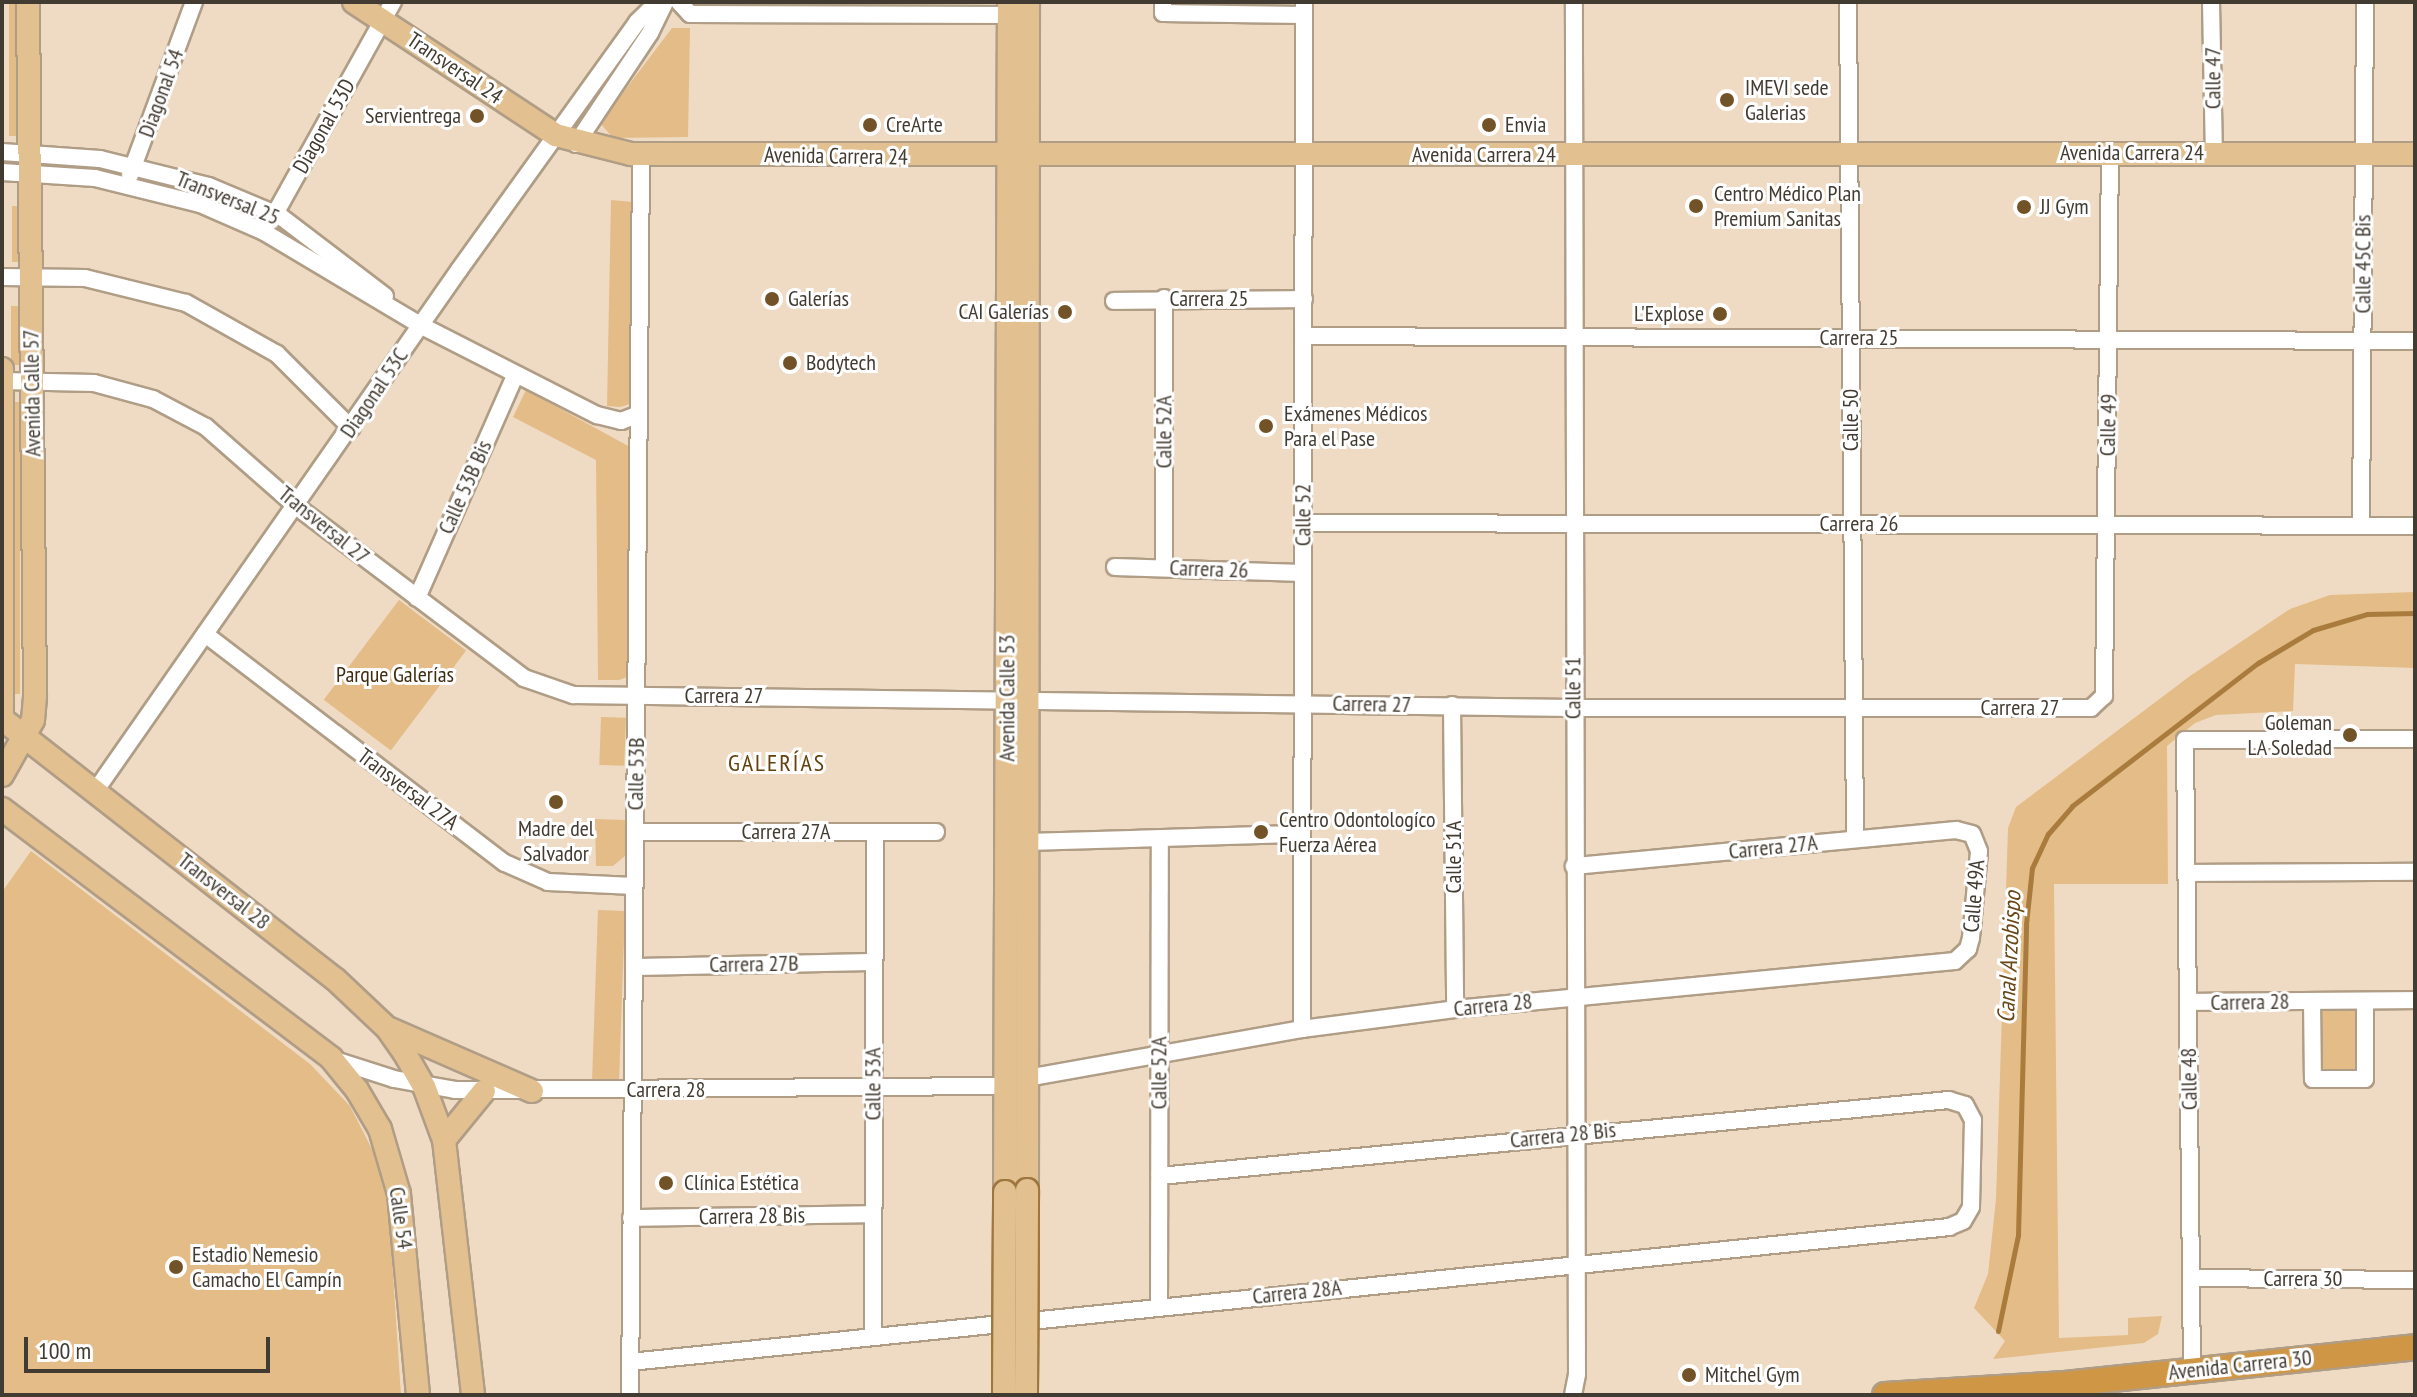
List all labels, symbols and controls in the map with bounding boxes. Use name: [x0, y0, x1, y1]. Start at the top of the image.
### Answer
street label: Transversal 24: [402, 26, 508, 110]
street label: Diagonal 54: [133, 45, 189, 141]
street label: Calle 47: [2200, 47, 2226, 109]
street label: Diagonal 53D: [287, 74, 361, 178]
place label: IMEVI sede Galerias: [1745, 74, 1829, 126]
marker: IMEVI sede Galerias: [1716, 89, 1738, 111]
place label: Servientrega: [365, 103, 461, 129]
marker: Servientrega: [468, 107, 486, 125]
place label: CreArte: [886, 112, 943, 138]
place label: Envia: [1505, 112, 1546, 138]
marker: CreArte: [861, 116, 879, 134]
marker: Envia: [1480, 116, 1498, 134]
street label: Avenida Carrera 24: [2060, 140, 2204, 166]
street label: Avenida Carrera 24: [764, 142, 908, 170]
street label: Avenida Carrera 24: [1412, 142, 1556, 168]
street label: Transversal 25: [172, 165, 284, 231]
place label: Centro Médico Plan Premium Sanitas: [1714, 180, 1861, 232]
place label: JJ Gym: [2040, 194, 2089, 220]
marker: Centro Médico Plan Premium Sanitas: [1685, 195, 1707, 217]
marker: JJ Gym: [2015, 198, 2033, 216]
street label: Calle 45C Bis: [2350, 214, 2376, 314]
place label: Galerías: [788, 286, 849, 312]
street label: Carrera 25: [1169, 286, 1249, 312]
marker: Galerías: [763, 290, 781, 308]
place label: CAI Galerías: [958, 299, 1049, 325]
place label: L'Explose: [1634, 301, 1704, 327]
marker: CAI Galerías: [1056, 303, 1074, 321]
marker: L'Explose: [1711, 305, 1729, 323]
street label: Carrera 25: [1819, 325, 1899, 351]
street label: Avenida Calle 57: [18, 329, 46, 457]
street label: Diagonal 53C: [334, 343, 414, 443]
place label: Bodytech: [806, 350, 876, 376]
marker: Bodytech: [781, 354, 799, 372]
street label: Calle 50: [1838, 389, 1864, 451]
street label: Calle 49: [2094, 394, 2122, 456]
street label: Calle 52A: [1151, 396, 1177, 468]
place label: Exámenes Médicos Para el Pase: [1284, 400, 1427, 452]
marker: Exámenes Médicos Para el Pase: [1255, 415, 1277, 437]
street label: Calle 53B Bis: [433, 436, 497, 538]
street label: Transversal 27: [273, 480, 375, 570]
street label: Calle 52: [1290, 484, 1316, 546]
street label: Carrera 26: [1819, 511, 1899, 537]
street label: Carrera 26: [1169, 554, 1249, 584]
street label: Avenida Calle 53: [994, 634, 1020, 762]
street label: Calle 51: [1560, 657, 1586, 719]
park label: Parque Galerías: [336, 662, 454, 688]
street label: Carrera 27: [684, 683, 764, 709]
street label: Carrera 27: [1332, 690, 1412, 718]
street label: Carrera 27: [1980, 695, 2060, 721]
place label: Goleman LA Soledad: [2247, 709, 2332, 760]
marker: Goleman LA Soledad: [2339, 724, 2361, 746]
street label: Calle 53B: [622, 737, 650, 811]
street label: Transversal 27A: [352, 743, 464, 835]
district label: GALERÍAS: [728, 749, 826, 777]
marker: Madre del Salvador: [547, 793, 565, 811]
place label: Centro Odontologíco Fuerza Aérea: [1279, 806, 1435, 858]
place label: Madre del Salvador: [518, 815, 594, 866]
street label: Carrera 27A: [741, 819, 831, 845]
marker: Centro Odontologíco Fuerza Aérea: [1250, 821, 1272, 843]
street label: Calle 51A: [1441, 821, 1467, 893]
street label: Carrera 27A: [1727, 829, 1819, 865]
street label: Transversal 28: [173, 847, 275, 935]
street label: Calle 49A: [1958, 859, 1990, 933]
water label: Canal Arzobispo: [1991, 890, 2027, 1024]
street label: Carrera 27B: [709, 950, 799, 978]
street label: Carrera 28: [1452, 988, 1534, 1022]
street label: Carrera 28: [2210, 988, 2290, 1016]
street label: Calle 52A: [1146, 1037, 1172, 1109]
street label: Calle 53A: [860, 1048, 886, 1120]
street label: Calle 48: [2175, 1048, 2203, 1110]
street label: Carrera 28: [626, 1077, 706, 1103]
street label: Carrera 28 Bis: [1509, 1116, 1617, 1154]
place label: Clínica Estética: [684, 1170, 799, 1196]
marker: Clínica Estética: [655, 1172, 677, 1194]
street label: Calle 54: [384, 1185, 418, 1251]
street label: Carrera 28 Bis: [699, 1202, 805, 1230]
place label: Estadio Nemesio Camacho El Campín: [192, 1241, 342, 1292]
marker: Estadio Nemesio Camacho El Campín: [167, 1258, 185, 1276]
street label: Carrera 30: [2263, 1266, 2343, 1292]
street label: Carrera 28A: [1251, 1274, 1343, 1310]
scale bar: [28, 1321, 274, 1371]
text: 100 m: [38, 1335, 91, 1366]
street label: Avenida Carrera 30: [2167, 1344, 2313, 1386]
place label: Mitchel Gym: [1705, 1362, 1799, 1388]
marker: Mitchel Gym: [1680, 1366, 1698, 1384]

